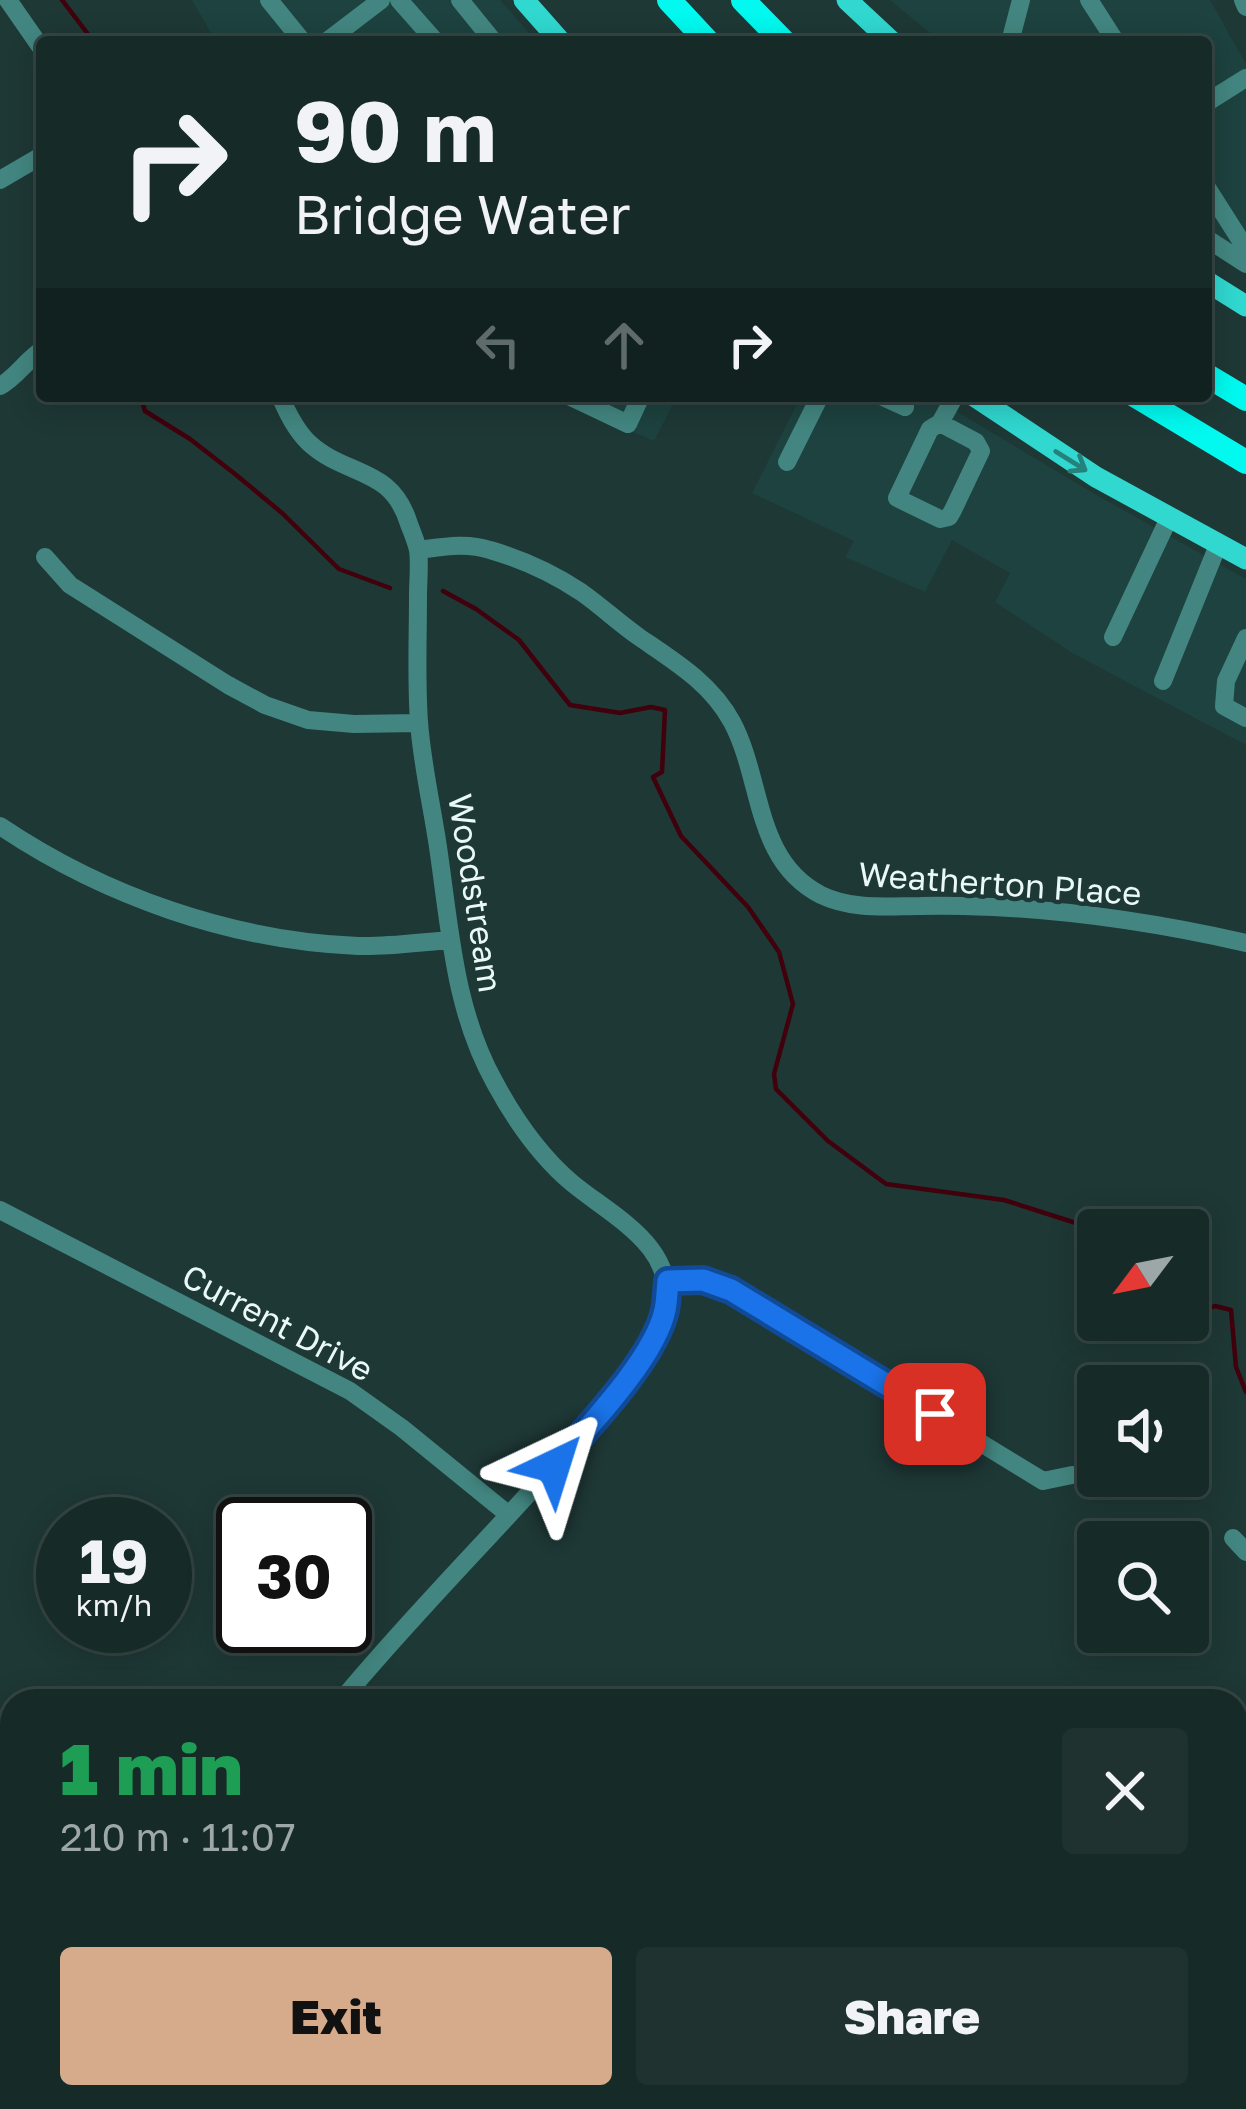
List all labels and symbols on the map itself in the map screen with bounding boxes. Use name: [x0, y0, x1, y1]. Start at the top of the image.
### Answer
one-way arrow: [1053, 449, 1087, 473]
street label: Woodstream: [441, 791, 511, 995]
street label: Weatherton Place: [857, 854, 1143, 912]
north arrow: [1077, 1209, 1209, 1341]
street label: Current Drive: [176, 1255, 380, 1389]
pin: [884, 1363, 986, 1465]
position arrow: [491, 1403, 617, 1529]
speed limit sign: 30: [216, 1497, 372, 1653]

